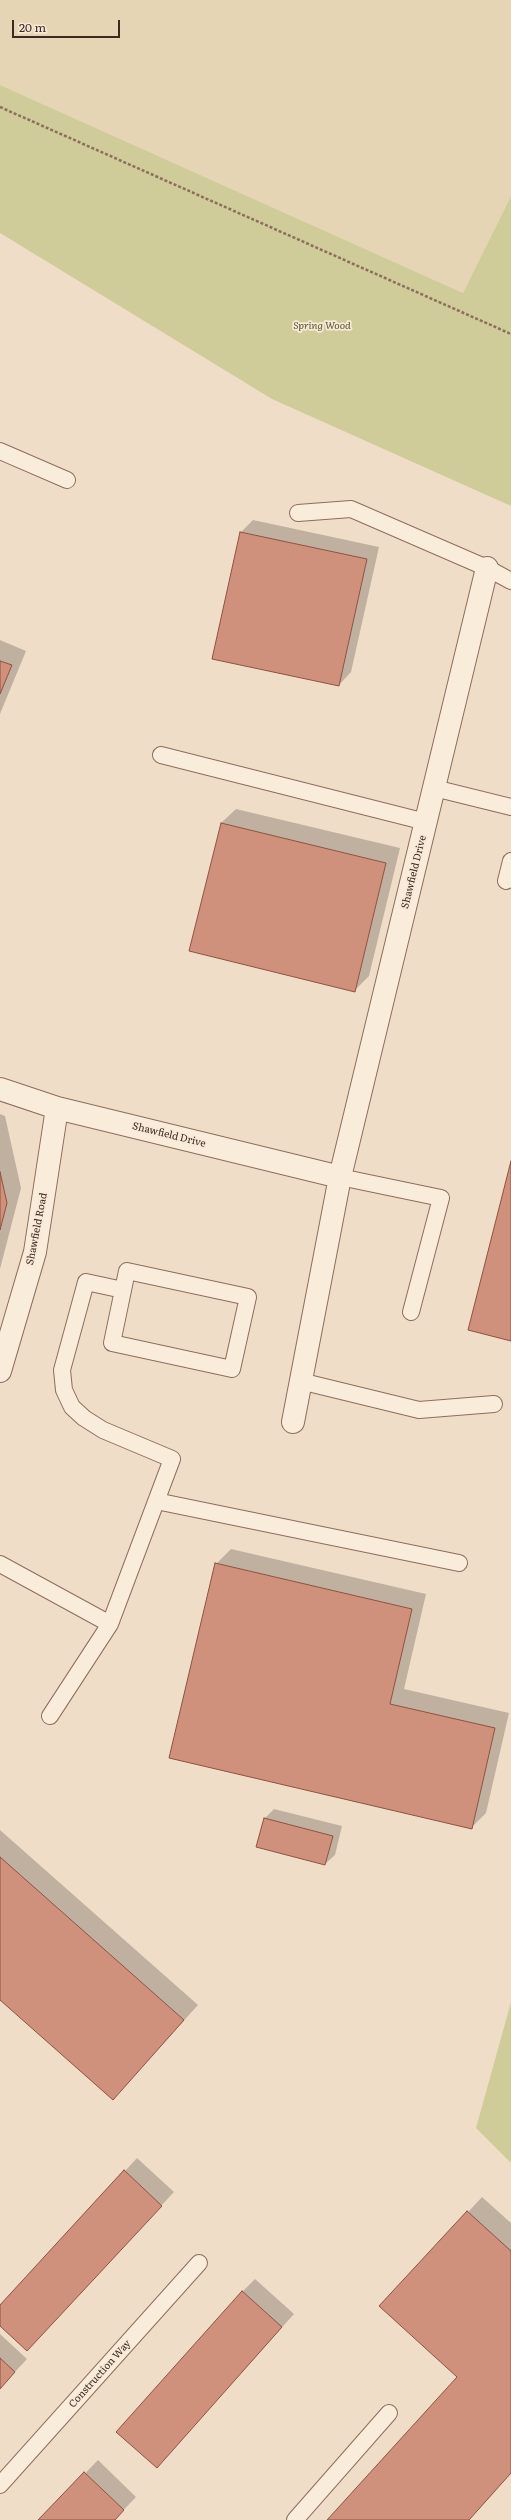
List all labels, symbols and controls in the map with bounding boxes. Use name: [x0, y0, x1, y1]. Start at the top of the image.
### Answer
scale bar: [14, 12, 122, 38]
text: 20 m: [19, 18, 46, 36]
park label: Spring Wood: [293, 320, 351, 332]
street label: Shawfield Drive: [399, 834, 429, 910]
street label: Shawfield Drive: [131, 1120, 207, 1150]
street label: Shawfield Road: [24, 1192, 50, 1266]
street label: Construction Way: [67, 2338, 133, 2410]

